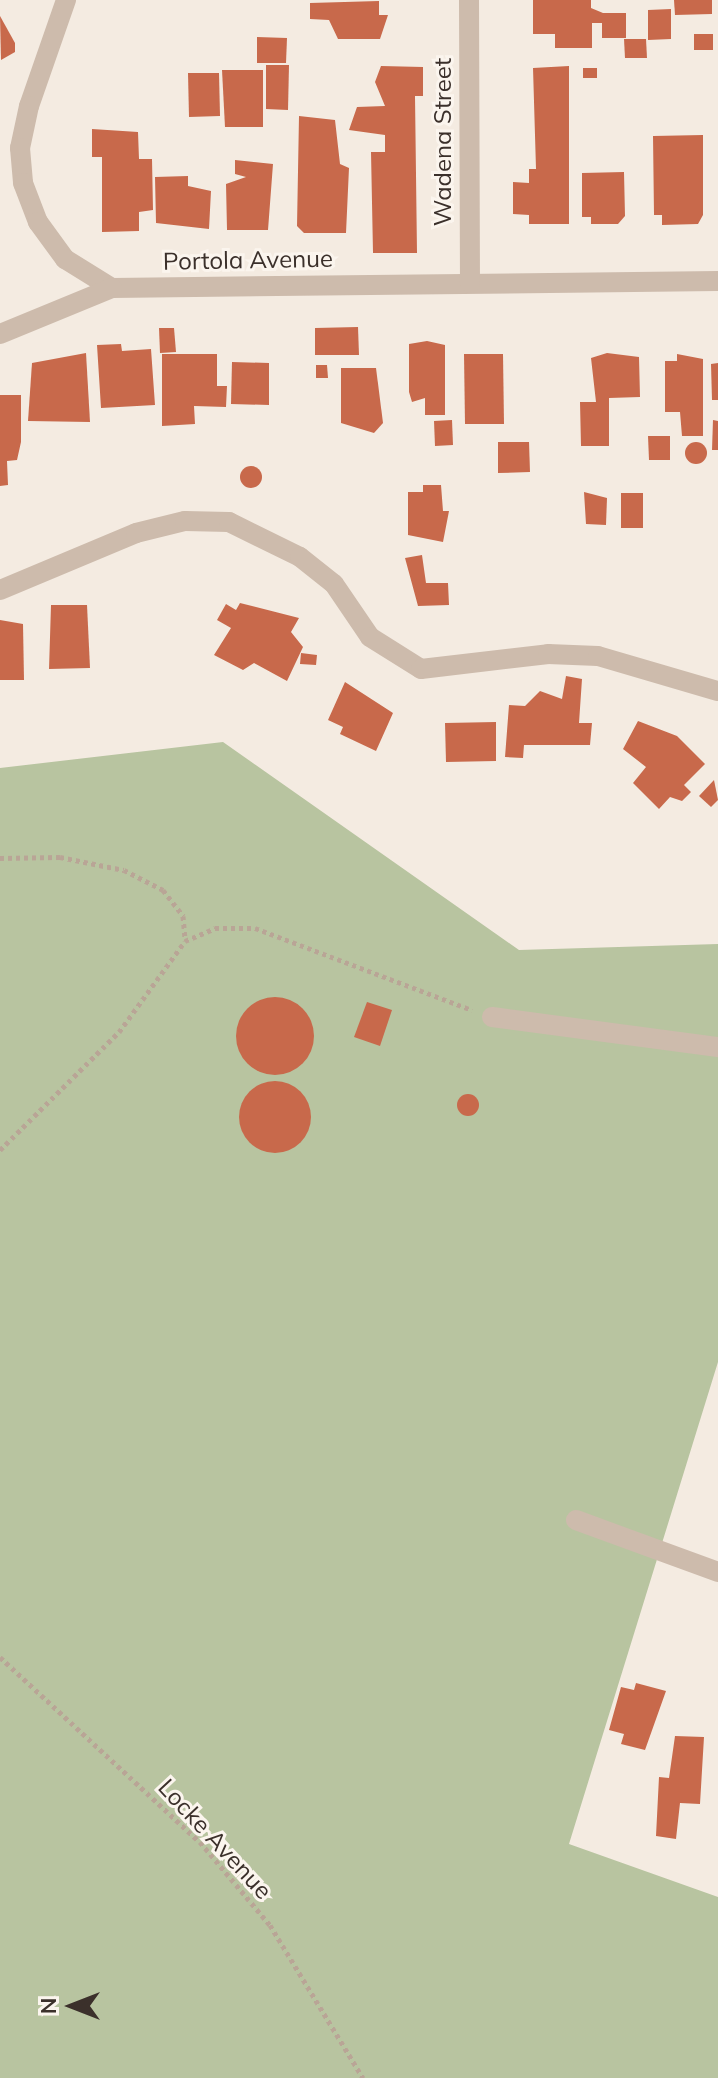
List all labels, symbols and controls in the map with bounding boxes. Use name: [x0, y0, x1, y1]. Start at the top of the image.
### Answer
street label: Wadena Street: [429, 58, 457, 226]
street label: Portola Avenue: [163, 244, 333, 276]
street label: Locke Avenue: [152, 1773, 278, 1905]
north arrow: [32, 1966, 112, 2046]
text: N: [34, 1998, 62, 2014]

